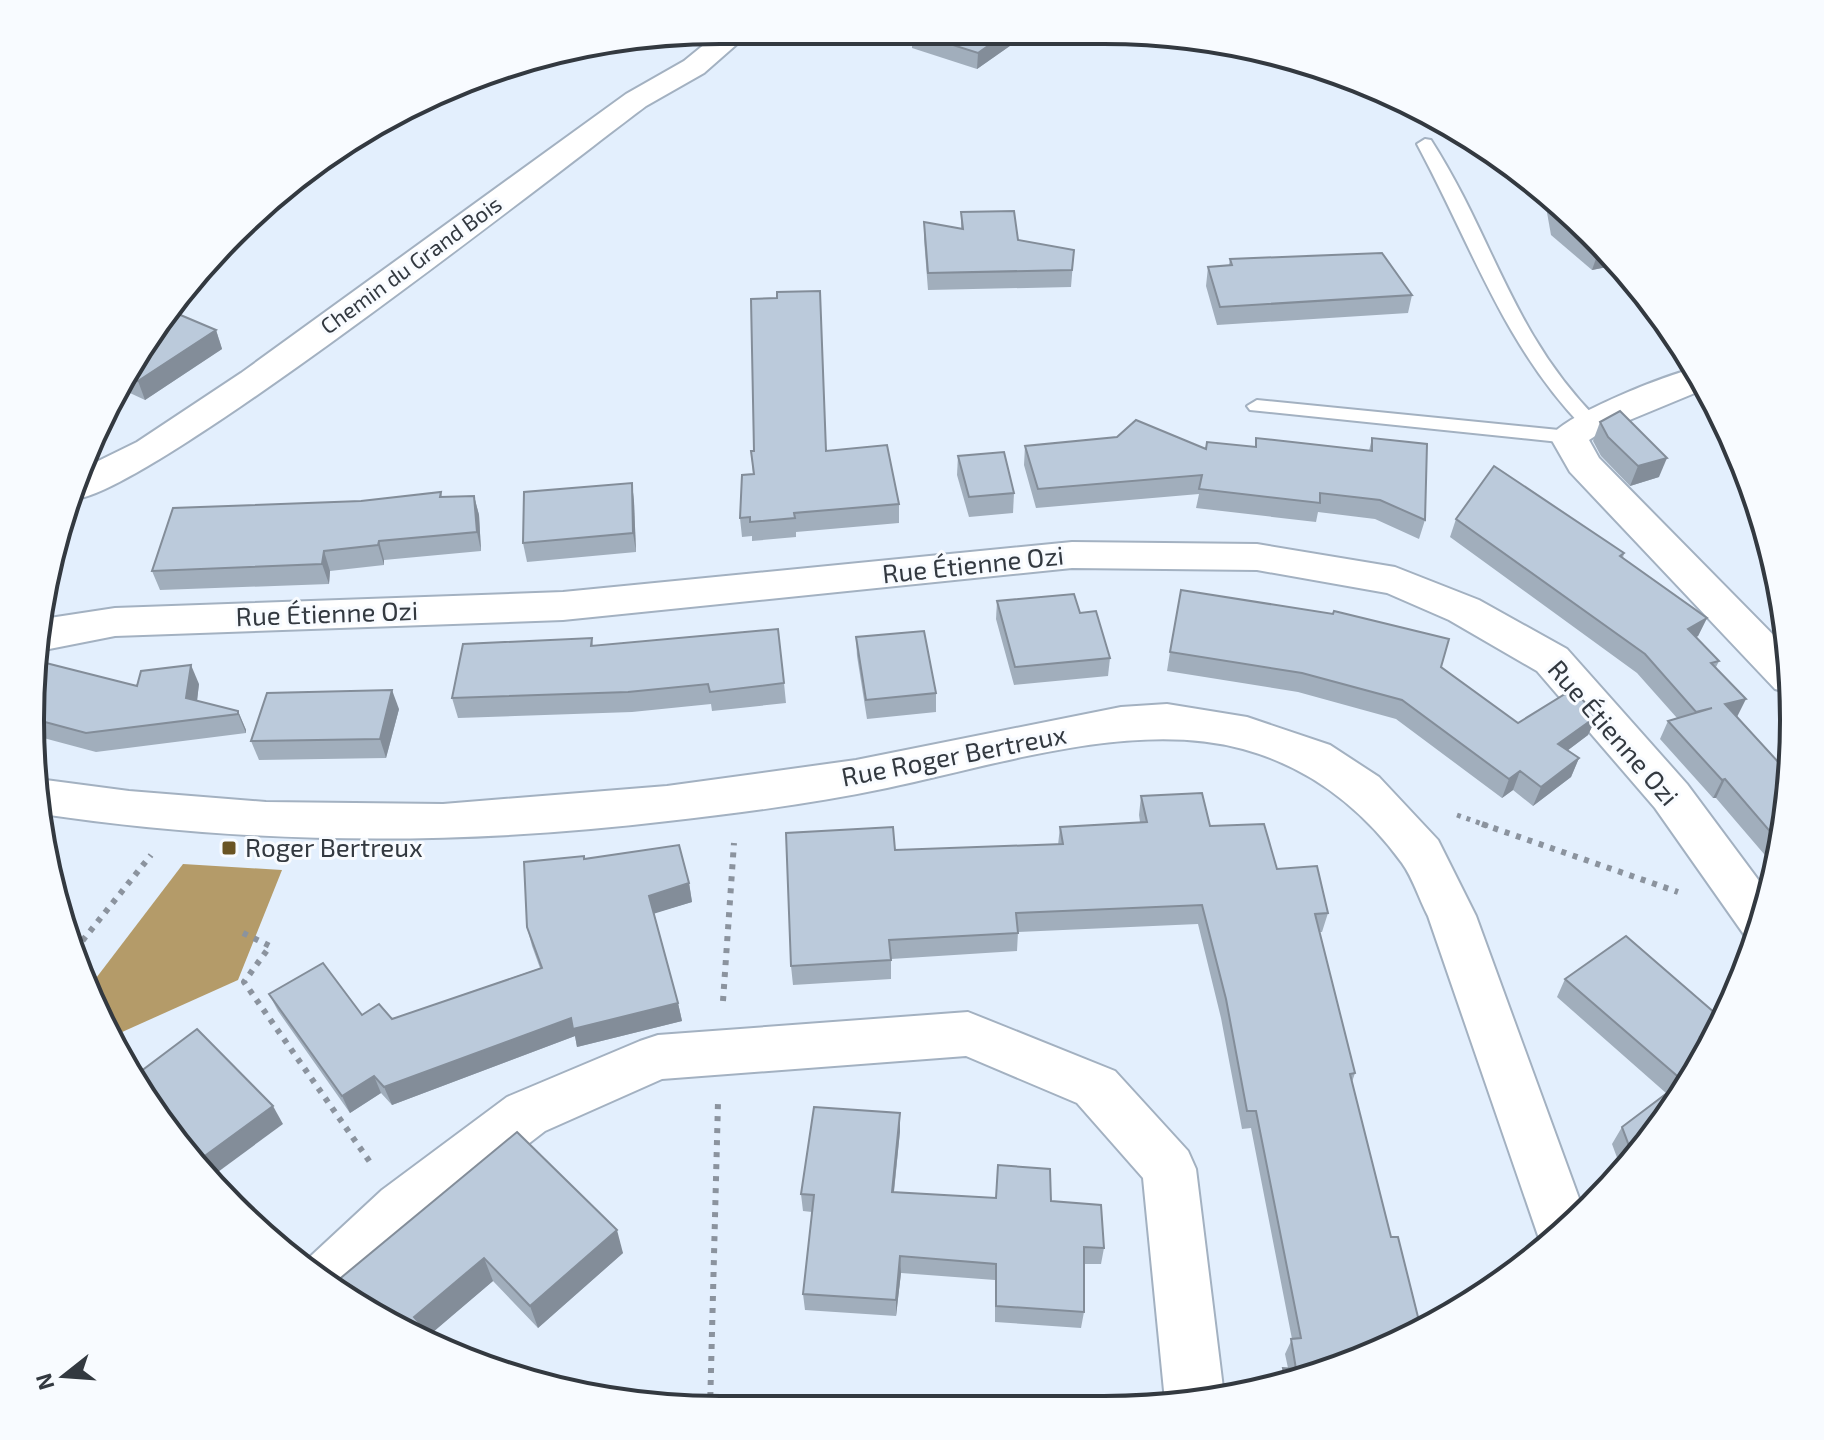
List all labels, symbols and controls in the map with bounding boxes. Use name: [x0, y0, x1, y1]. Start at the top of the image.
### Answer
street label: Chemin du Grand Bois: [315, 190, 506, 339]
street label: Rue Étienne Ozi: [880, 539, 1065, 588]
street label: Rue Étienne Ozi: [235, 594, 419, 631]
street label: Rue Étienne Ozi: [1543, 653, 1686, 811]
street label: Rue Roger Bertreux: [839, 717, 1069, 792]
place label: Roger Bertreux: [245, 831, 423, 862]
marker: Roger Bertreux: [220, 839, 238, 857]
north arrow: [24, 1336, 104, 1416]
text: N: [29, 1371, 59, 1394]

